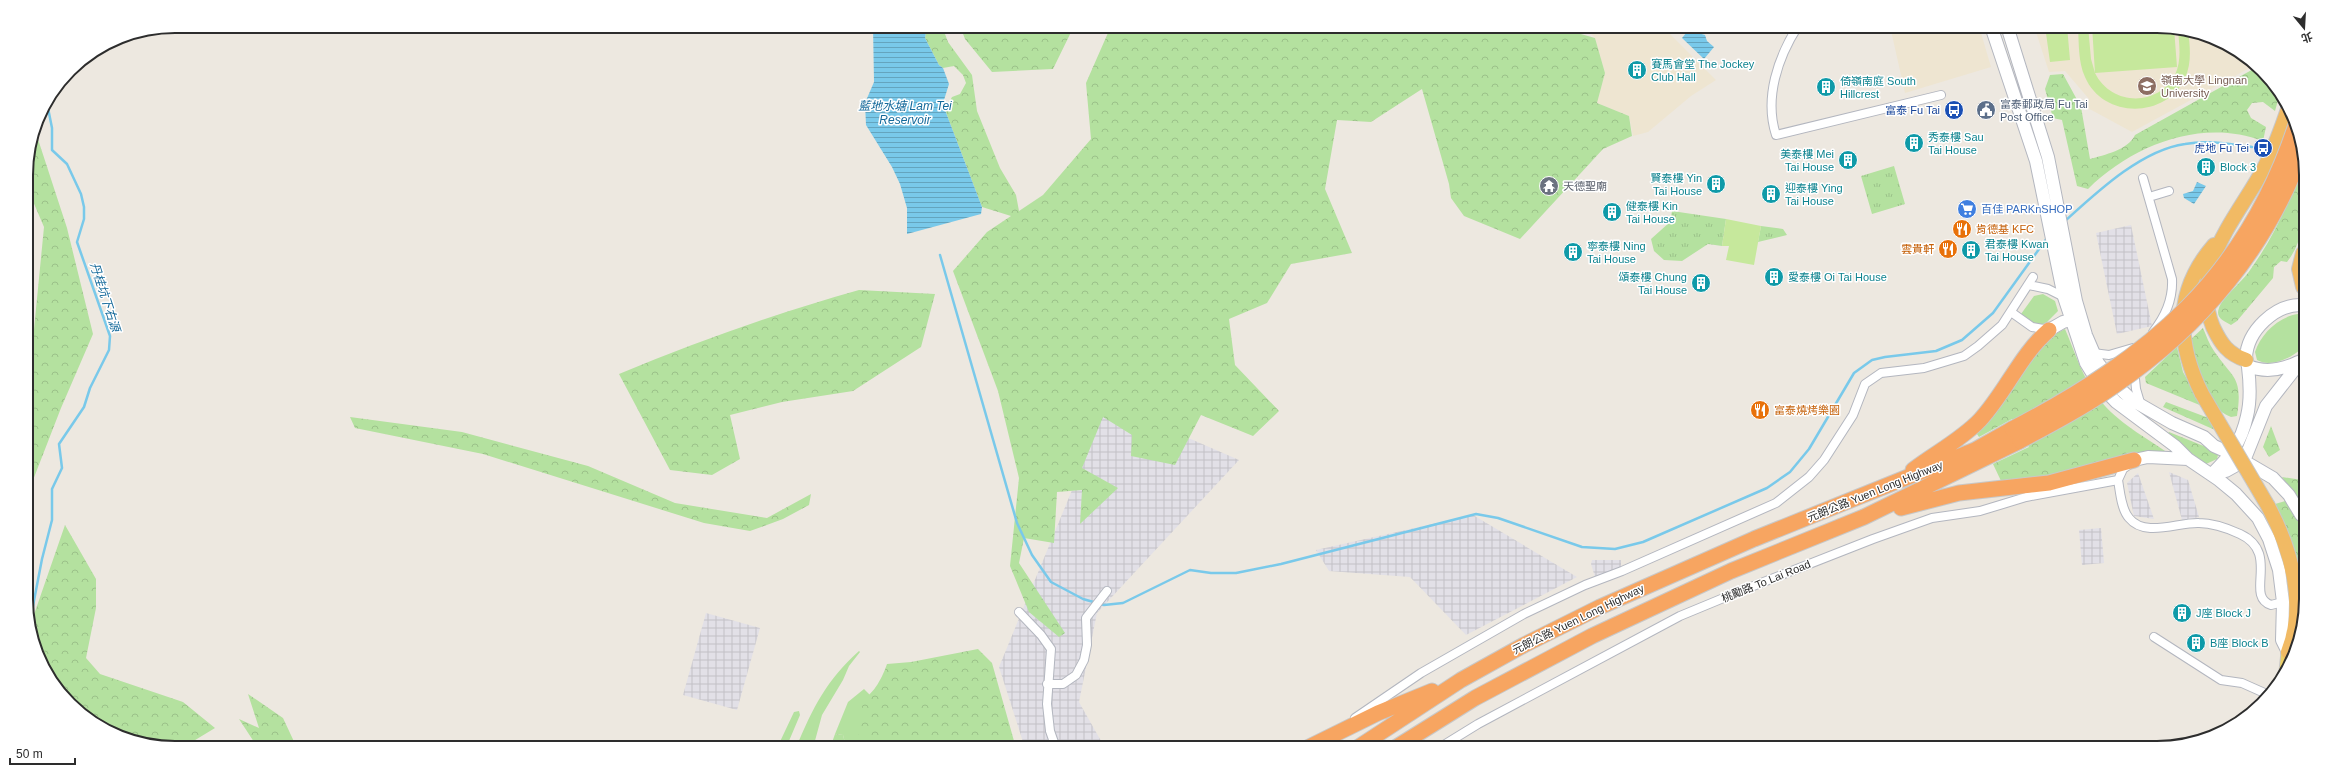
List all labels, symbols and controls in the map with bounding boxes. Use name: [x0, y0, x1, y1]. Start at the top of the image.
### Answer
north arrow: [2284, 8, 2324, 48]
text: 北: [2300, 30, 2314, 45]
place label: 賽馬會堂 The Jockey Club Hall: [1651, 58, 1755, 83]
building icon: 賽馬會堂 The Jockey Club Hall: [1626, 59, 1648, 81]
place label: 嶺南大學 Lingnan University: [2161, 74, 2247, 99]
place label: 倚嶺南庭 South Hillcrest: [1840, 75, 1916, 100]
school or university icon: 嶺南大學 Lingnan University: [2136, 75, 2158, 97]
building icon: 倚嶺南庭 South Hillcrest: [1815, 76, 1837, 98]
place label: 富泰郵政局 Fu Tai Post Office: [2000, 98, 2088, 123]
water label: 藍地水塘 Lam Tei Reservoir: [858, 99, 952, 127]
bus stop icon: 富泰 Fu Tai: [1943, 99, 1965, 121]
public building icon: 富泰郵政局 Fu Tai Post Office: [1975, 99, 1997, 121]
place label: 富泰 Fu Tai: [1885, 104, 1940, 116]
place label: 秀泰樓 Sau Tai House: [1928, 131, 1984, 156]
building icon: 秀泰樓 Sau Tai House: [1903, 132, 1925, 154]
bus stop icon: 虎地 Fu Tei: [2252, 137, 2274, 159]
place label: 虎地 Fu Tei: [2194, 142, 2249, 154]
place label: 美泰樓 Mei Tai House: [1780, 148, 1834, 173]
building icon: 美泰樓 Mei Tai House: [1837, 149, 1859, 171]
building icon: Block 3: [2195, 156, 2217, 178]
place label: Block 3: [2220, 161, 2256, 173]
place label: 賢泰樓 Yin Tai House: [1650, 172, 1702, 197]
building icon: 賢泰樓 Yin Tai House: [1705, 173, 1727, 195]
temple icon: 天德聖廟: [1538, 175, 1560, 197]
place label: 天德聖廟: [1563, 180, 1607, 192]
place label: 迎泰樓 Ying Tai House: [1785, 182, 1843, 207]
building icon: 迎泰樓 Ying Tai House: [1760, 183, 1782, 205]
supermarket icon: 百佳 PARKnSHOP: [1956, 198, 1978, 220]
place label: 健泰樓 Kin Tai House: [1626, 200, 1678, 225]
building icon: 健泰樓 Kin Tai House: [1601, 201, 1623, 223]
place label: 百佳 PARKnSHOP: [1981, 203, 2073, 215]
restaurant icon: 肯德基 KFC: [1951, 218, 1973, 240]
place label: 肯德基 KFC: [1976, 223, 2034, 235]
restaurant icon: 雲貴軒: [1937, 238, 1959, 260]
place label: 君泰樓 Kwan Tai House: [1985, 238, 2049, 263]
building icon: 君泰樓 Kwan Tai House: [1960, 239, 1982, 261]
place label: 寧泰樓 Ning Tai House: [1587, 240, 1646, 265]
building icon: 寧泰樓 Ning Tai House: [1562, 241, 1584, 263]
place label: 雲貴軒: [1901, 243, 1935, 255]
water label: 丹桂坑下右源: [87, 261, 123, 335]
building icon: 愛泰樓 Oi Tai House: [1763, 266, 1785, 288]
place label: 頌泰樓 Chung Tai House: [1619, 271, 1687, 296]
place label: 愛泰樓 Oi Tai House: [1788, 271, 1887, 283]
building icon: 頌泰樓 Chung Tai House: [1690, 272, 1712, 294]
restaurant icon: 富泰燒烤樂園: [1749, 399, 1771, 421]
place label: 富泰燒烤樂園: [1774, 404, 1840, 416]
street label: 元朗公路 Yuen Long Highway: [1806, 458, 1945, 524]
street label: 桃勵路 To Lai Road: [1720, 558, 1812, 604]
street label: 元朗公路 Yuen Long Highway: [1510, 582, 1646, 656]
building icon: J座 Block J: [2171, 602, 2193, 624]
place label: J座 Block J: [2196, 607, 2251, 619]
building icon: B座 Block B: [2185, 632, 2207, 654]
place label: B座 Block B: [2210, 637, 2269, 649]
scale bar: [10, 740, 75, 766]
text: 50 m: [16, 747, 43, 761]

